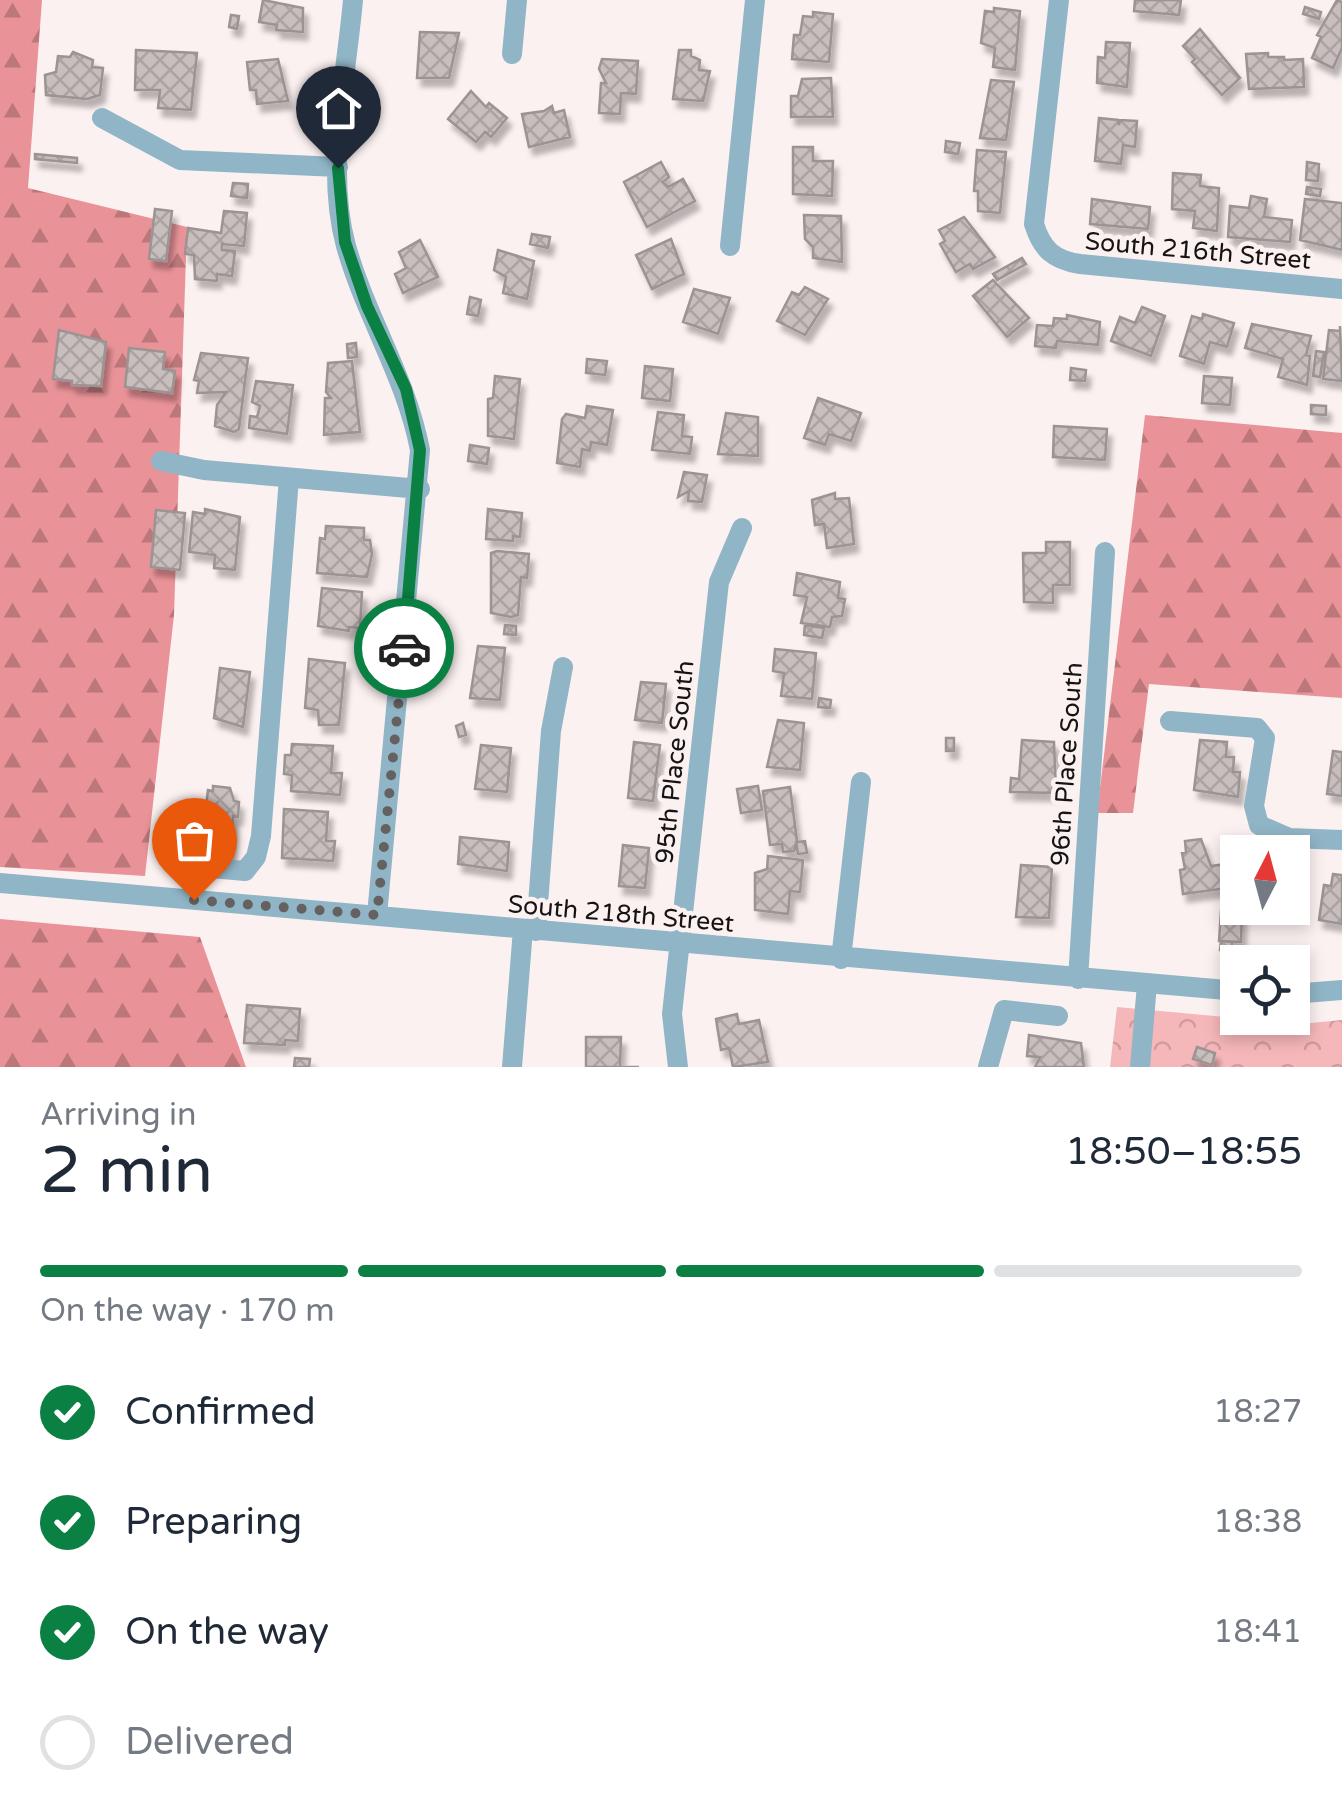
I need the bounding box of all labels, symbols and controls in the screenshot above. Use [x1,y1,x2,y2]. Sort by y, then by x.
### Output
pin [296,66,381,169]
icon: home [311,81,366,136]
street label: South 216th Street [1084,226,1313,276]
courier [354,598,454,698]
icon: car [377,621,432,676]
street label: 95th Place South [649,659,701,865]
street label: 96th Place South [1045,661,1089,867]
pin [152,798,237,901]
icon: bag [167,813,222,868]
north arrow [1220,835,1310,925]
map controls [1220,835,1310,1035]
street label: South 218th Street [507,889,736,939]
button: locate [1220,945,1310,1035]
text: Arriving in [40,1096,197,1134]
text: 18:50–18:55 [1065,1129,1302,1175]
text: 2 min [40,1132,213,1211]
text: On the way · 170 m [40,1292,335,1330]
icon: check [40,1385,95,1440]
text: Confirmed [125,1389,316,1435]
text: 18:27 [1213,1393,1302,1431]
icon: check [40,1495,95,1550]
text: Preparing [125,1499,302,1545]
text: 18:38 [1213,1503,1302,1541]
icon: check [40,1605,95,1660]
text: On the way [125,1609,329,1655]
text: 18:41 [1213,1613,1302,1651]
text: Delivered [125,1719,294,1765]

